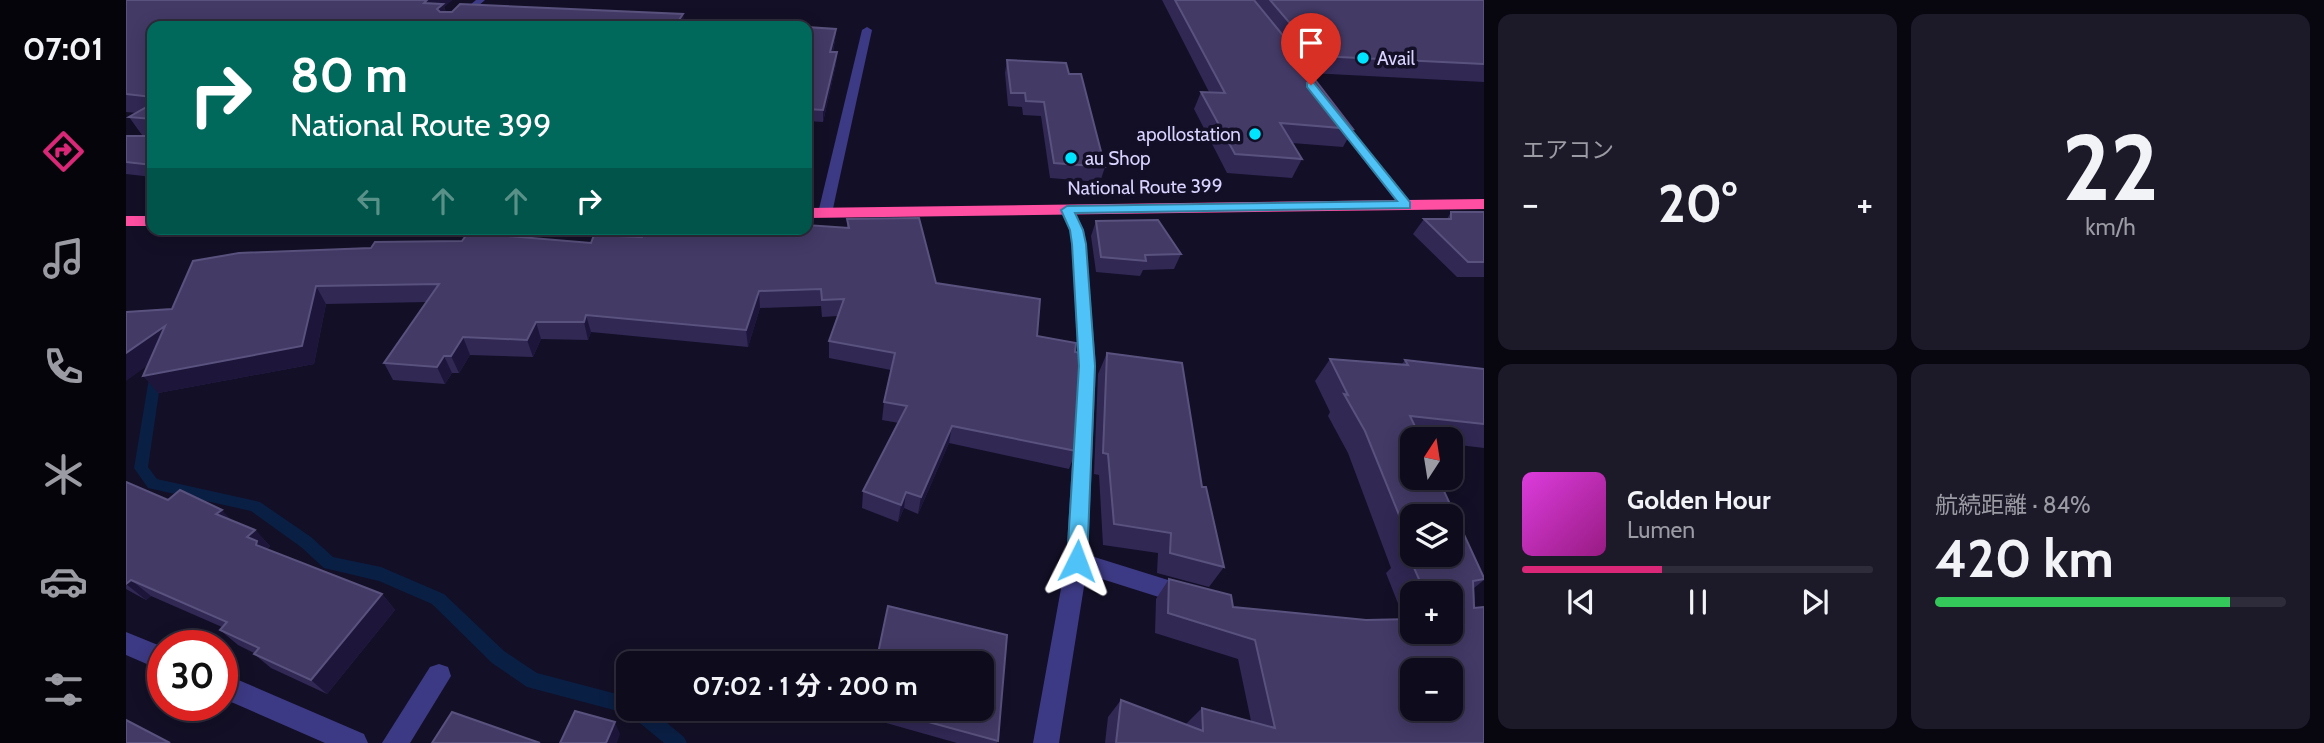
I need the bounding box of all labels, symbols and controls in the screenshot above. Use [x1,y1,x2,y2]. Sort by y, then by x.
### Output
pin [1281,13,1341,85]
icon: arrive [1292,24,1330,62]
text: 07:01 [23,29,103,68]
text: 80 m [290,45,408,104]
place label: Avail [1377,47,1415,70]
icon: right [175,49,266,140]
marker: Avail [1355,50,1371,66]
text: National Route 399 [290,105,551,144]
text: 22 [2062,112,2159,223]
place label: apollostation [1137,123,1241,146]
marker: apollostation [1247,126,1263,142]
icon: directions [39,127,88,176]
text: エアコン [1522,136,1614,164]
place label: au Shop [1085,147,1151,170]
marker: au Shop [1063,150,1079,166]
text: 20° [1658,172,1737,235]
street label: National Route 399 [1067,174,1223,200]
text: − [1522,180,1539,227]
text: + [1856,180,1873,227]
icon: left [351,182,389,220]
icon: ahead [424,182,462,220]
icon: ahead [497,182,535,220]
icon: right [570,182,608,220]
text: km/h [2085,213,2136,241]
icon: music [39,234,88,283]
icon: phone [39,342,88,391]
north arrow [1400,427,1463,490]
map controls [1400,427,1463,721]
icon: climate [39,450,88,499]
text: Golden Hour [1627,484,1770,516]
text: 航続距離 · 84% [1935,491,2091,519]
button: layers [1400,504,1463,567]
text: Lumen [1627,516,1695,544]
position arrow [1040,524,1114,598]
text: 420 km [1935,527,2114,590]
icon: car [39,557,88,606]
button: + [1400,581,1463,644]
icon: previous [1562,583,1600,621]
icon: pause [1679,583,1717,621]
icon: next [1796,583,1834,621]
speed limit sign: 30 [147,630,238,721]
button: − [1400,658,1463,721]
icon: filters [39,665,88,714]
text: 07:02 · 1 分 · 200 m [692,670,918,702]

